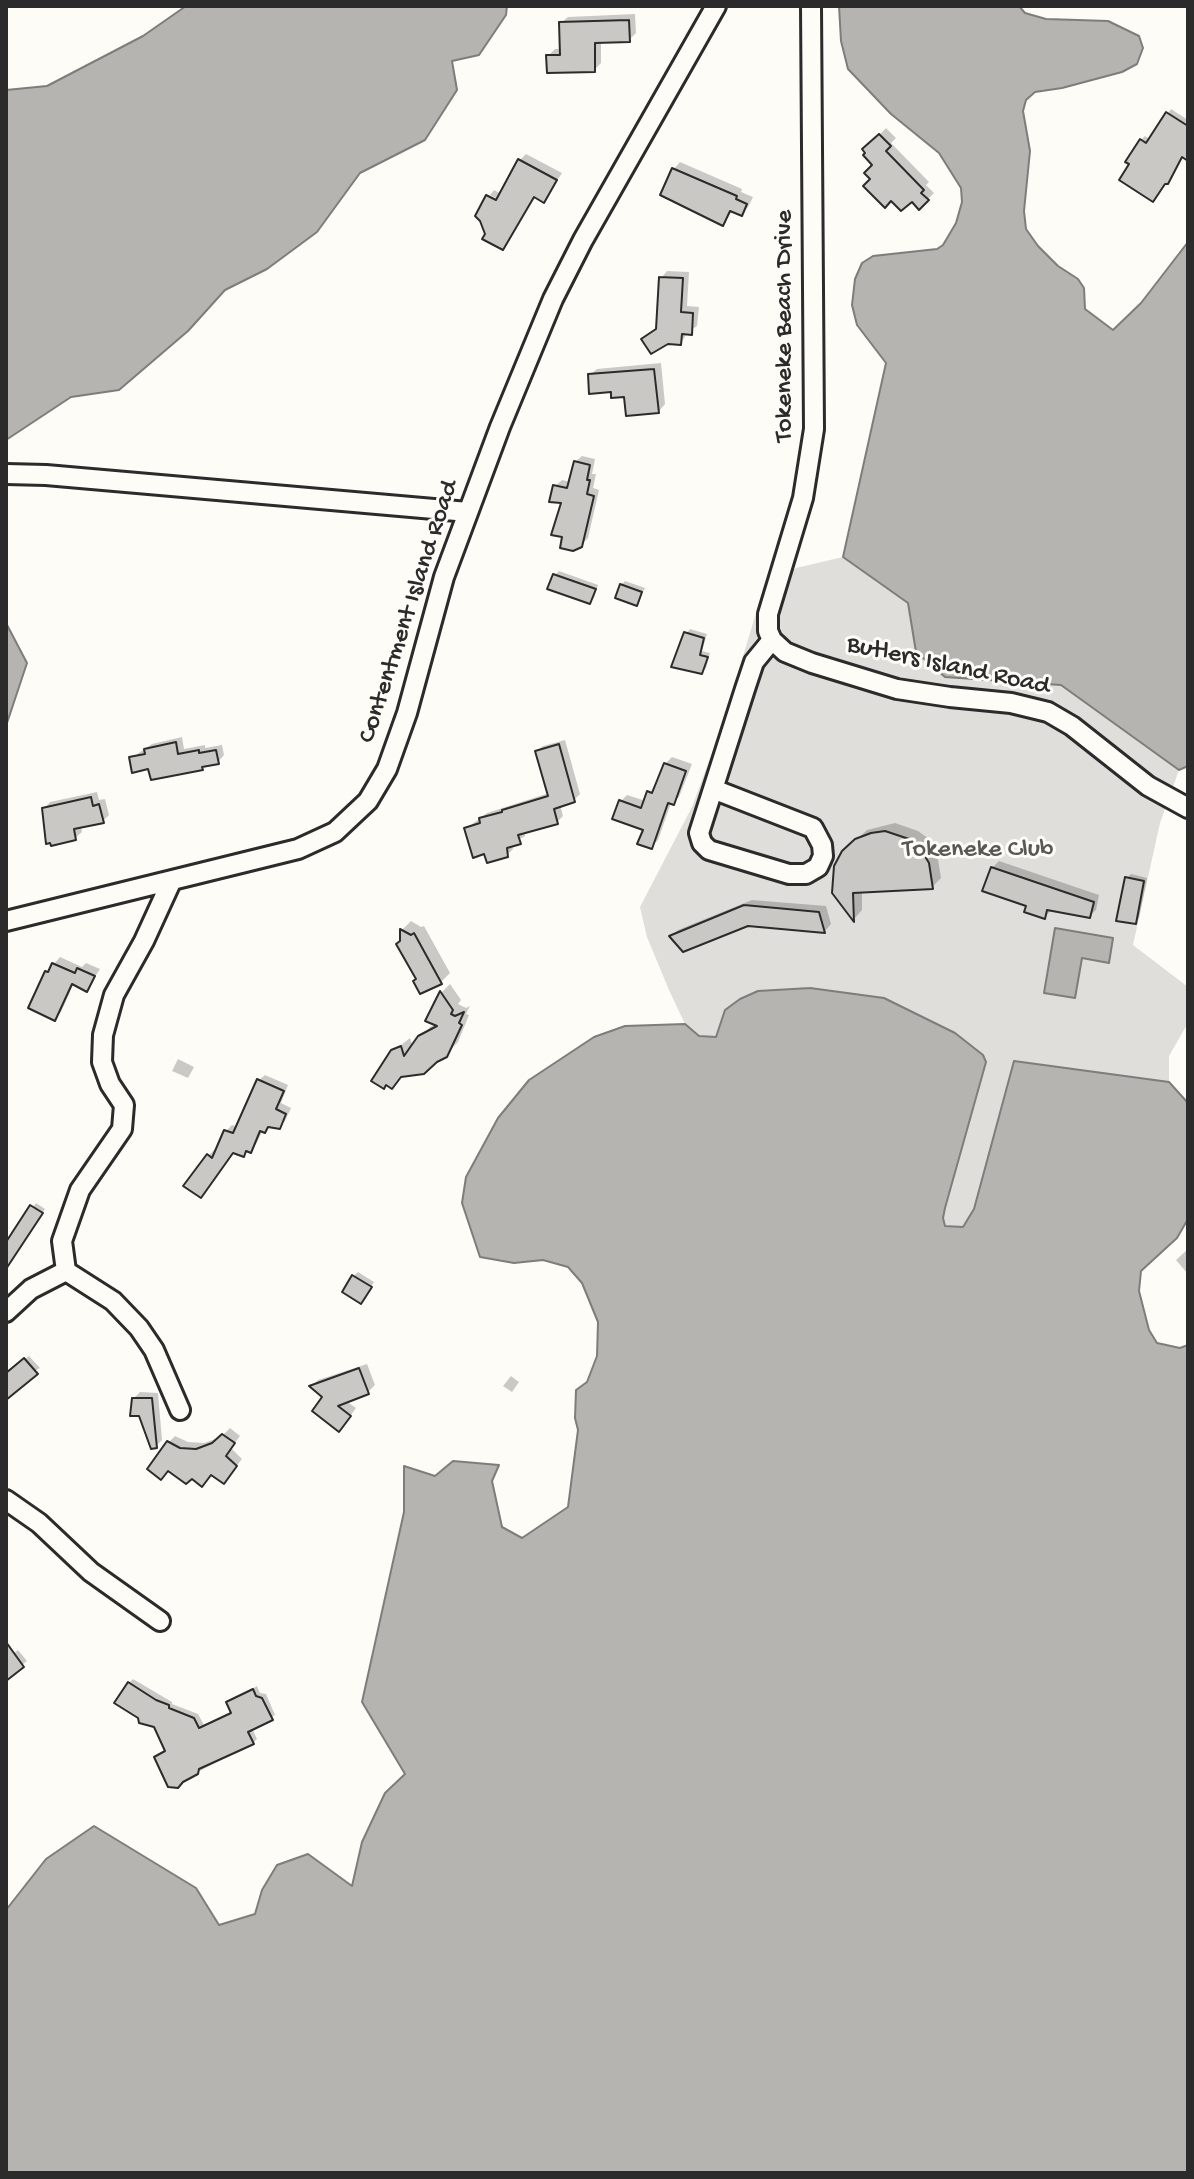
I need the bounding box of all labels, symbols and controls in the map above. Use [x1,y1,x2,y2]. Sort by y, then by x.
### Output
street label: Tokeneke Beach Drive [770,210,802,442]
street label: Contentment Island Road [353,477,467,747]
street label: Butlers Island Road [844,630,1052,704]
park label: Tokeneke Club [902,835,1054,867]

